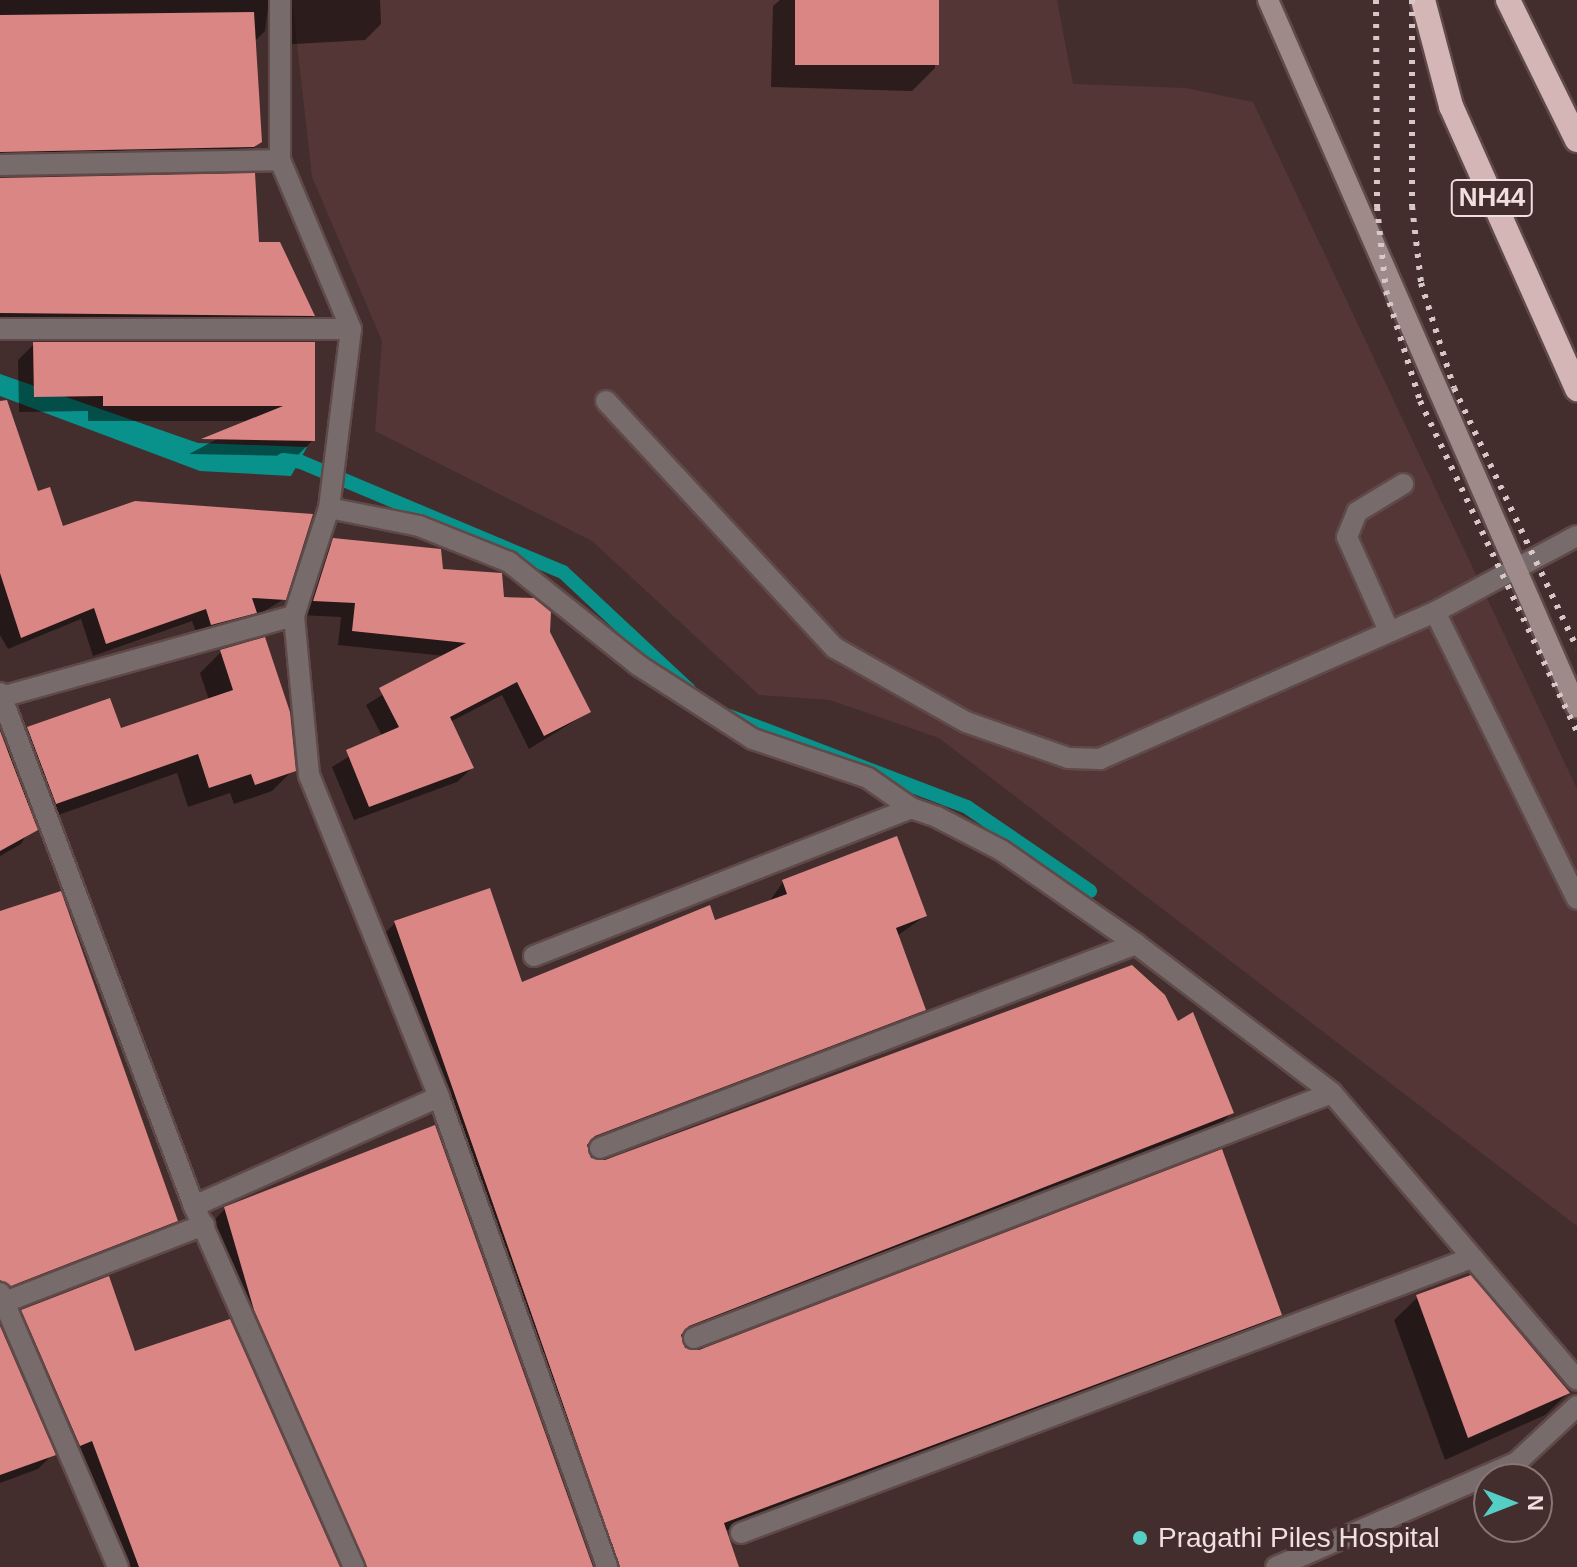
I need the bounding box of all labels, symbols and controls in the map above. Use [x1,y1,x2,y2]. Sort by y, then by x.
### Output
road number: NH44 [1450,176,1534,220]
north arrow [1473,1463,1553,1543]
text: N [1523,1495,1548,1511]
place label: Pragathi Piles Hospital [1158,1521,1440,1555]
marker: Pragathi Piles Hospital [1129,1527,1151,1549]

